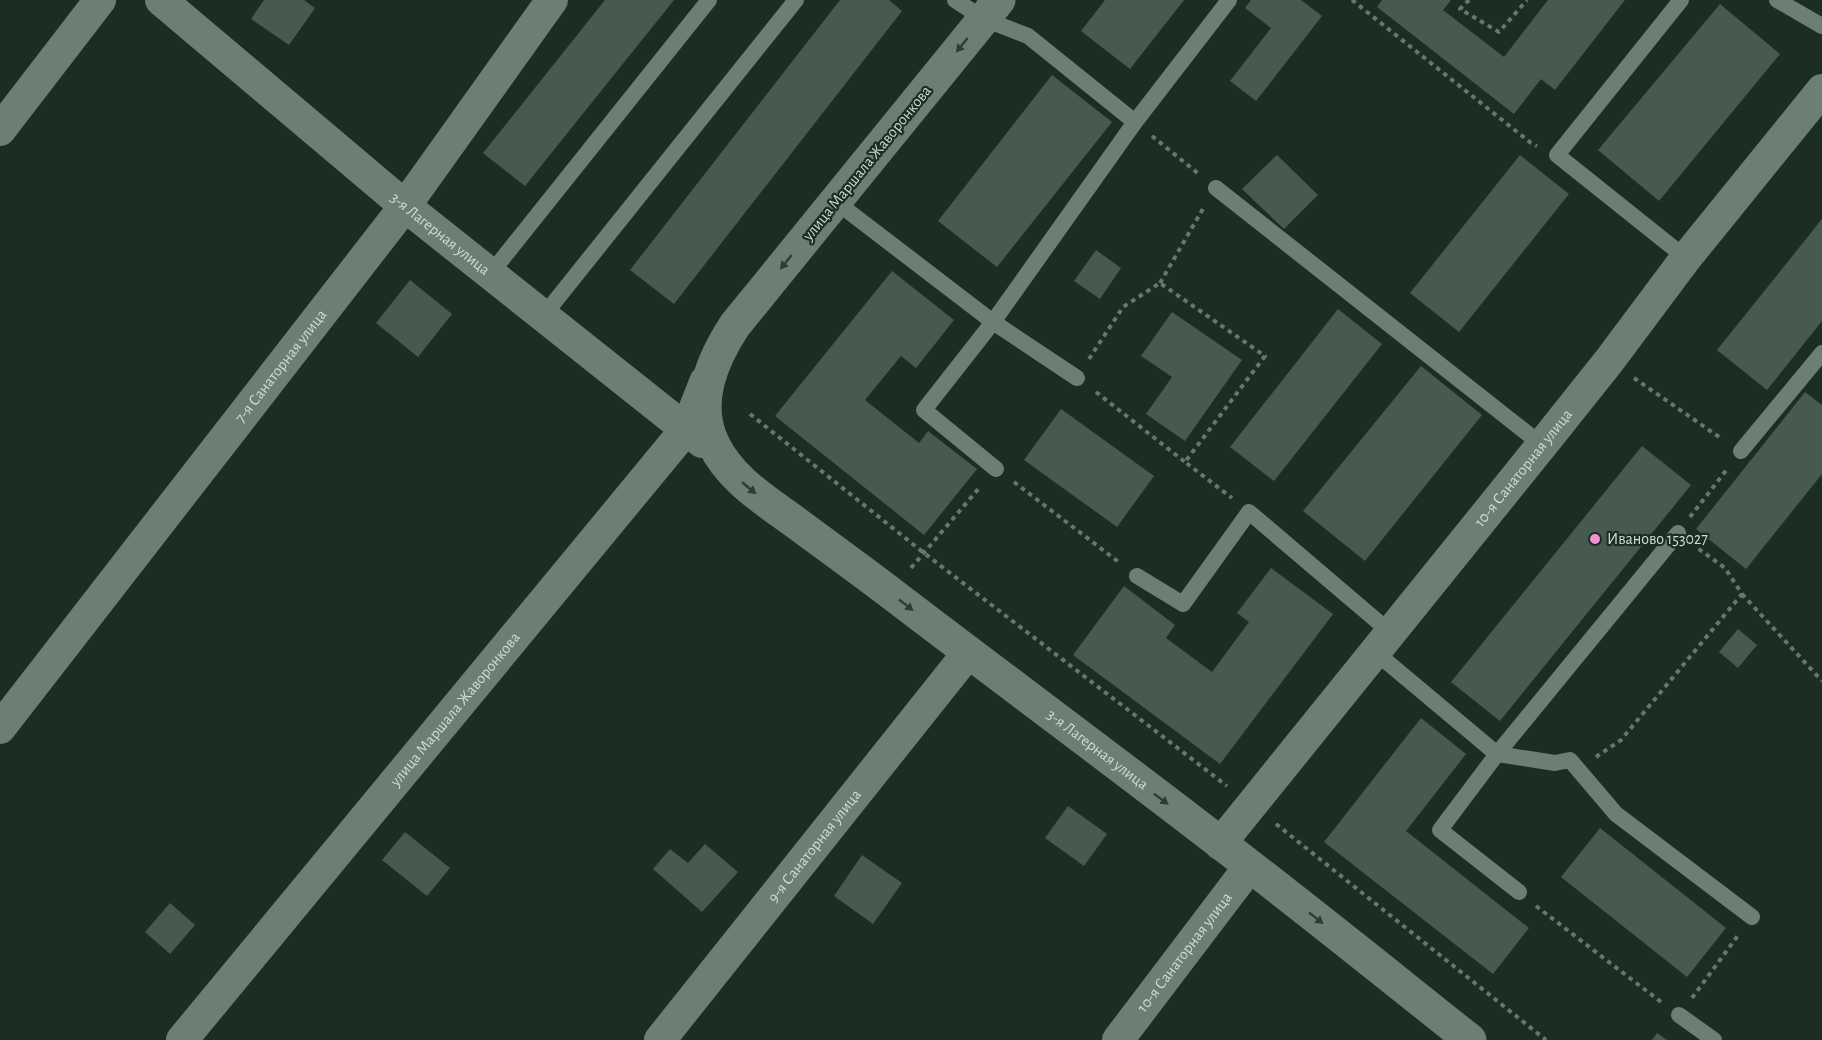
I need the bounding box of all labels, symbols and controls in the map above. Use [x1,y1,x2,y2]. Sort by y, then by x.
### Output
one-way arrow [956,38,969,53]
street label: улица Маршала Жаворонкова [799,83,935,245]
street label: 3-я Лагерная улица [387,189,493,278]
one-way arrow [780,254,793,269]
street label: 7-я Санаторная улица [232,306,330,426]
street label: 10-я Санаторная улица [1471,406,1575,530]
one-way arrow [742,481,757,494]
place label: Иваново 153027 [1607,531,1708,547]
marker: Иваново 153027 [1588,532,1602,546]
one-way arrow [898,598,913,610]
street label: улица Маршала Жаворонкова [386,629,523,790]
street label: 3-я Лагерная улица [1044,706,1151,793]
street label: 9-я Санаторная улица [765,786,864,905]
one-way arrow [1153,793,1169,805]
street label: 10-я Санаторная улица [1134,889,1235,1015]
one-way arrow [1308,911,1323,924]

